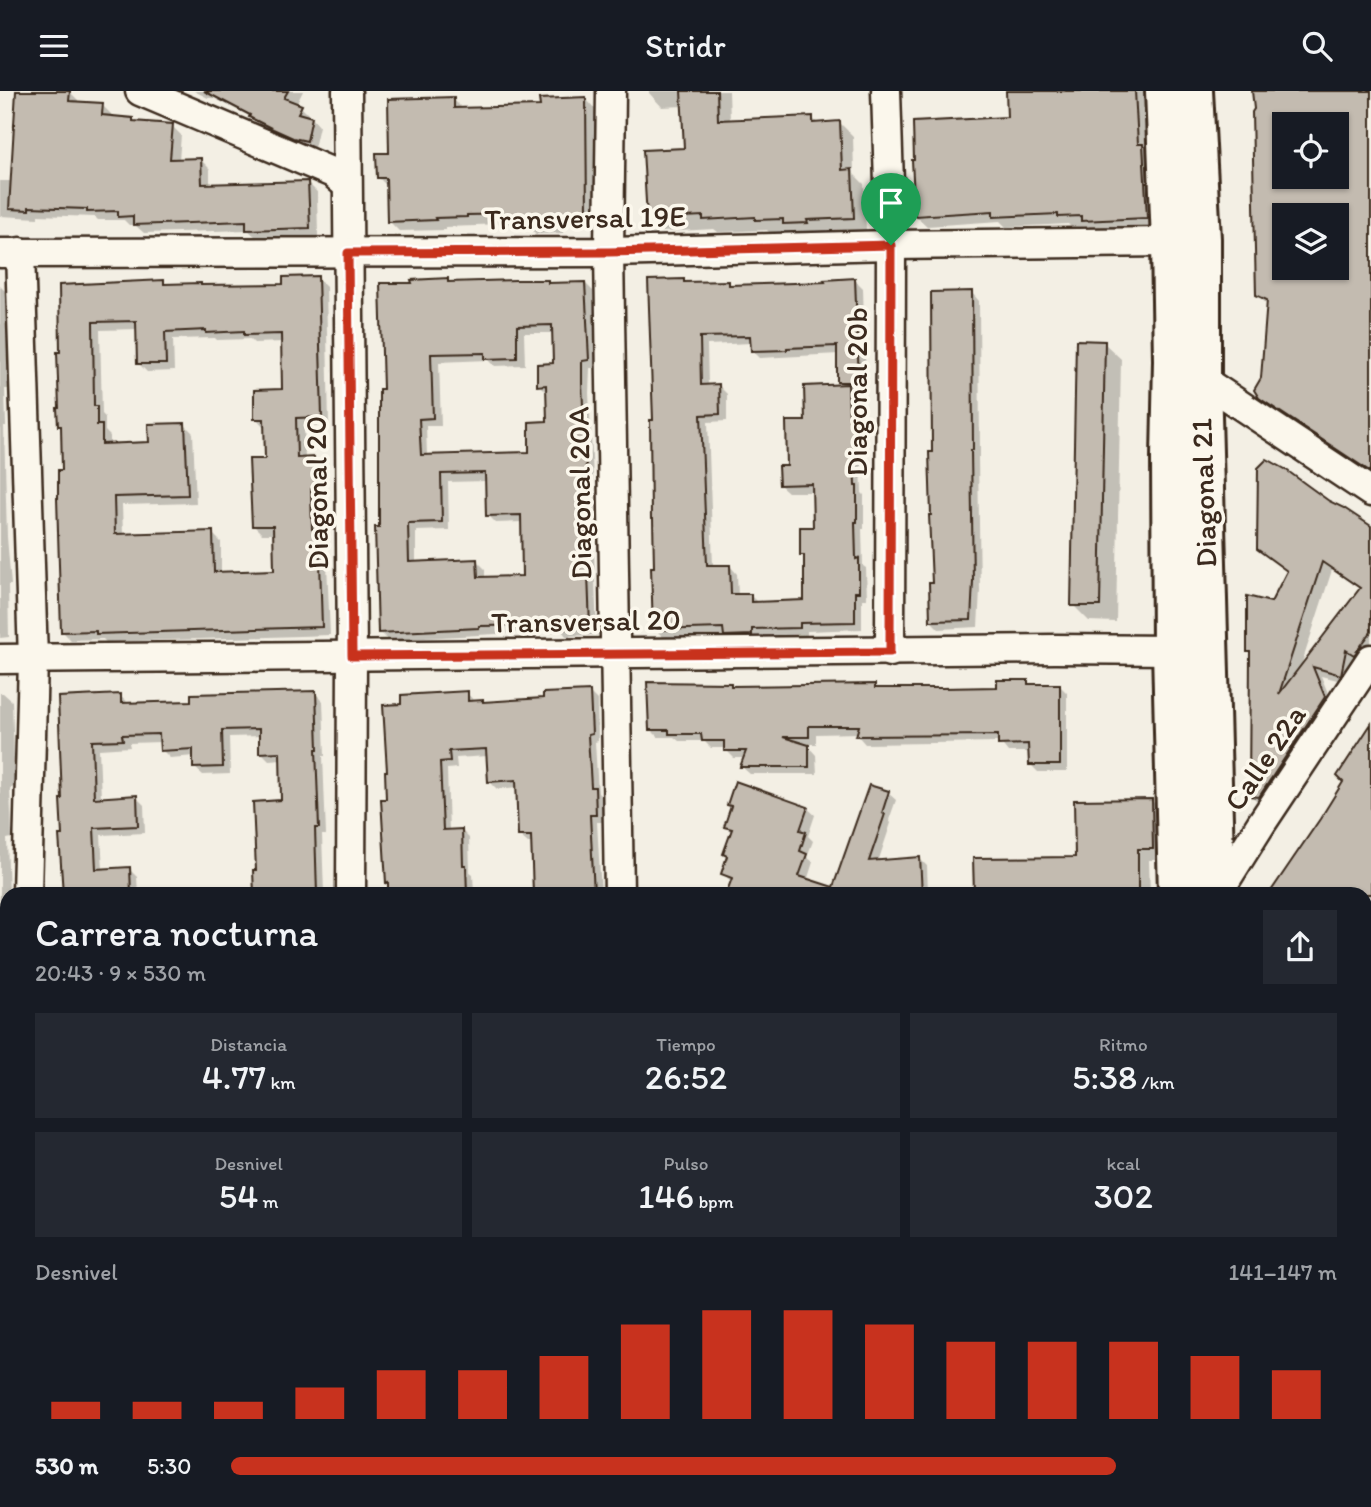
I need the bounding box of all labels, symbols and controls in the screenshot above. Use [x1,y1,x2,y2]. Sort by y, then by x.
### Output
icon: menu [35,27,73,65]
text: Stridr [645,27,726,65]
icon: search [1298,27,1336,65]
map controls [1272,112,1349,280]
button: locate [1272,112,1349,189]
pin [861,173,921,245]
icon: arrive [872,184,910,222]
street label: Transversal 19E [484,197,686,238]
button: layers [1272,203,1349,280]
street label: Diagonal 20b [838,307,875,477]
street label: Diagonal 20A [559,406,600,580]
street label: Diagonal 20 [297,416,336,570]
street label: Diagonal 21 [1182,418,1225,568]
street label: Transversal 20 [491,600,681,641]
street label: Calle 22a [1216,697,1314,818]
text: Carrera nocturna [35,910,318,956]
button: share [1263,910,1337,984]
text: 20:43 · 9 × 530 m [35,959,206,987]
text: Distancia [210,1033,287,1056]
text: Tiempo [656,1033,716,1056]
text: Ritmo [1099,1033,1148,1056]
text: 4.77 [202,1056,266,1098]
text: 26:52 [645,1056,727,1098]
text: 5:38 [1072,1056,1137,1098]
text: km [266,1071,296,1094]
text: /km [1137,1071,1175,1094]
text: Desnivel [214,1152,283,1175]
text: Pulso [664,1152,708,1175]
text: kcal [1106,1152,1140,1175]
text: 54 [219,1175,258,1217]
text: 146 [638,1175,694,1217]
text: 302 [1094,1175,1153,1217]
text: m [258,1190,279,1213]
text: bpm [694,1190,734,1213]
text: Desnivel [35,1258,118,1286]
text: 141–147 m [1229,1258,1337,1286]
text: 530 m [35,1452,98,1480]
text: 5:30 [147,1452,191,1480]

